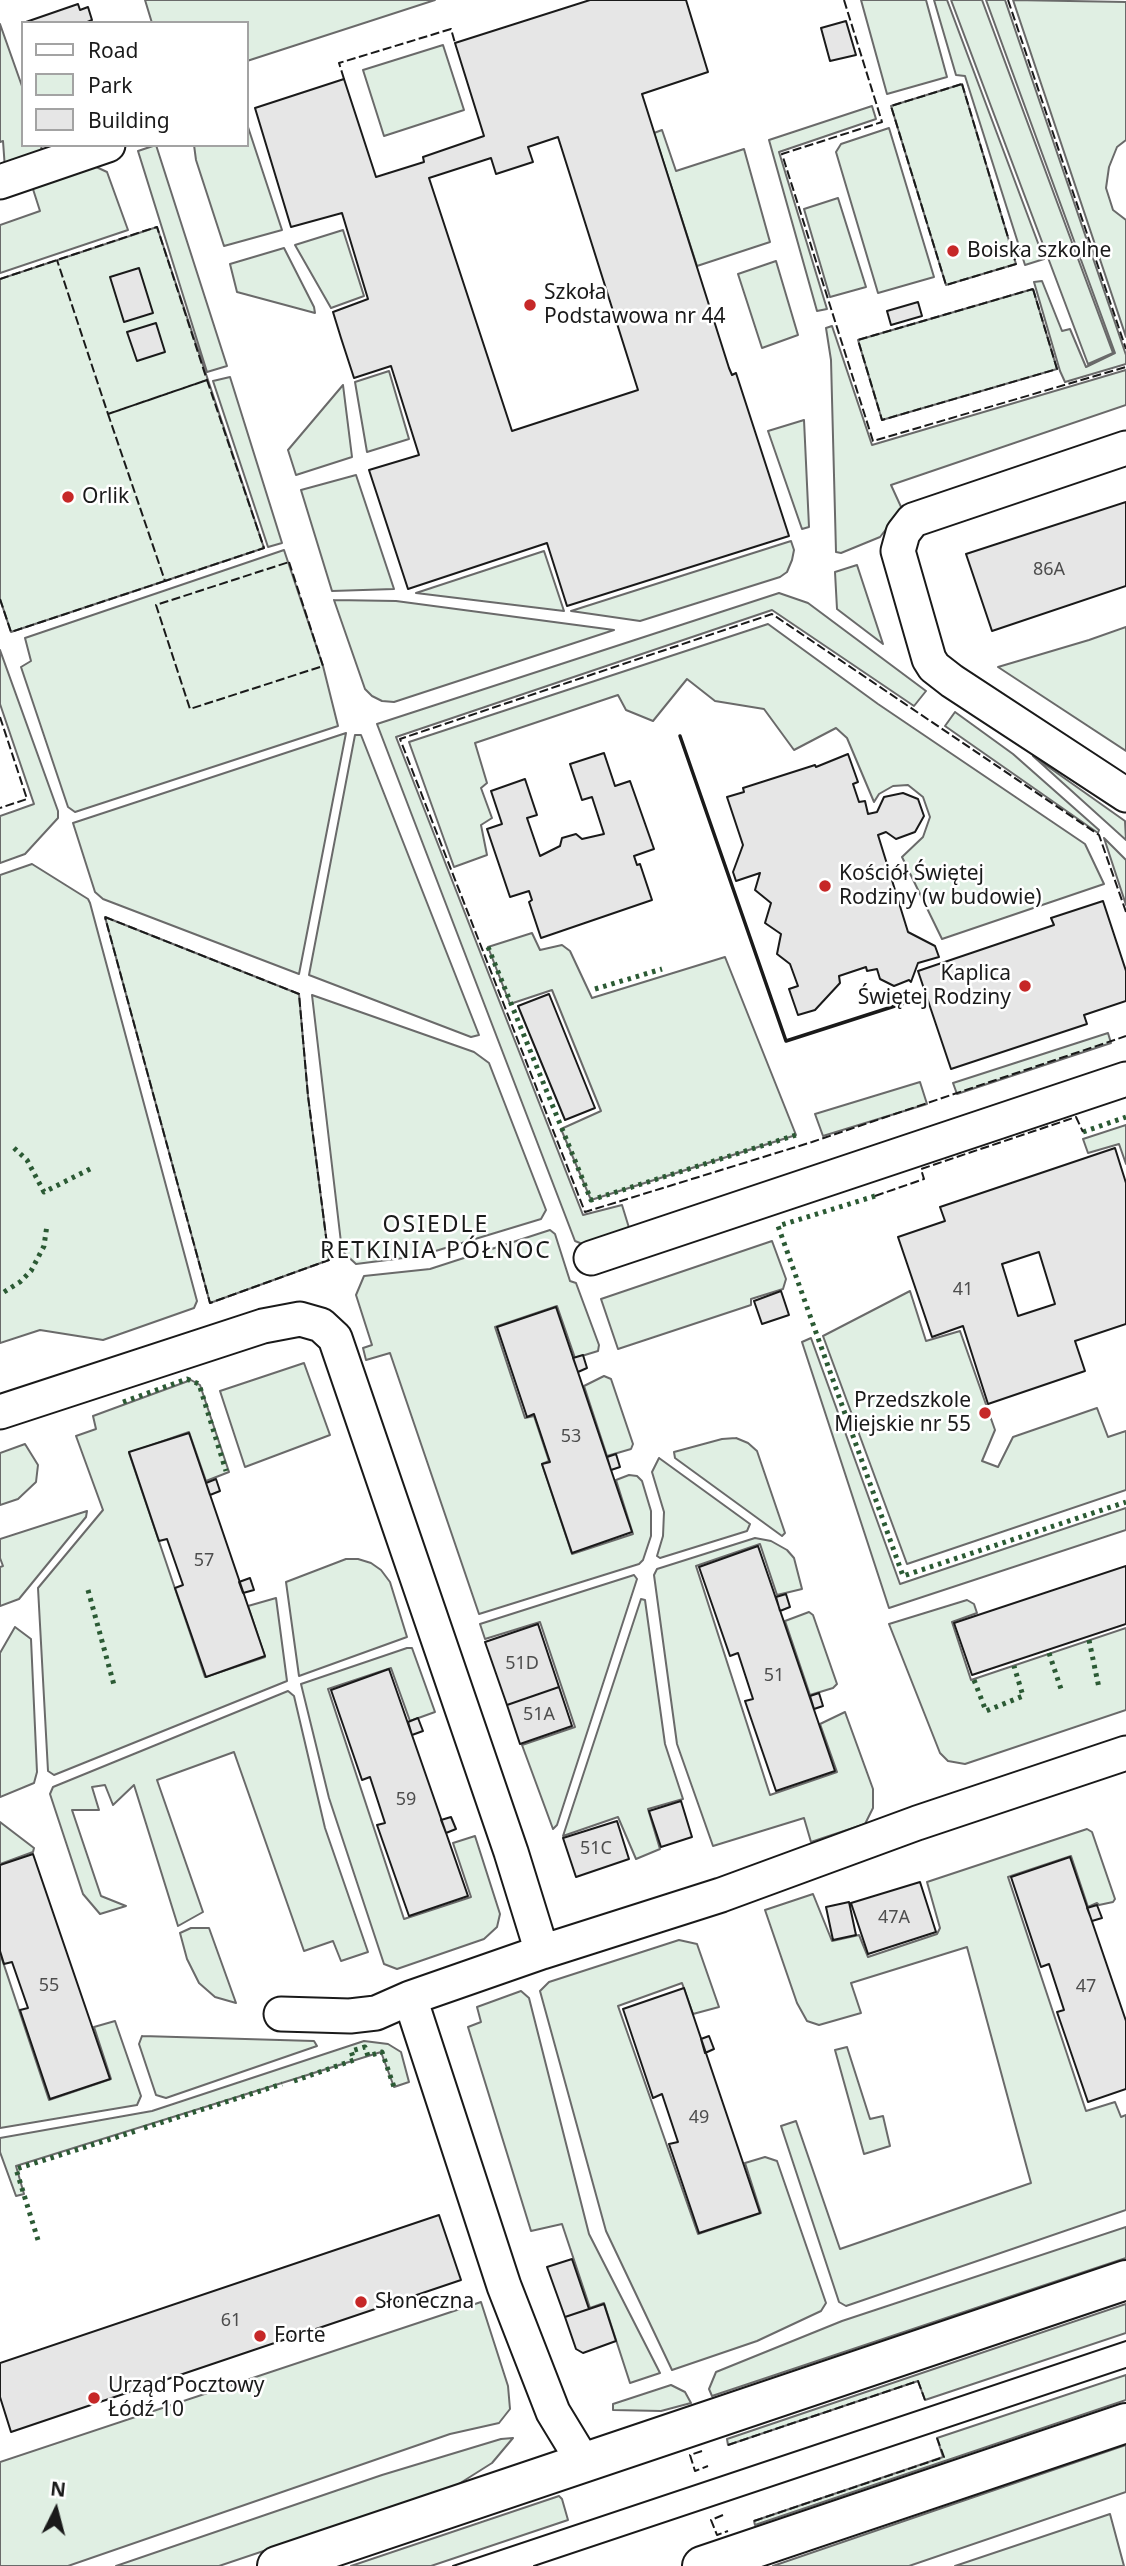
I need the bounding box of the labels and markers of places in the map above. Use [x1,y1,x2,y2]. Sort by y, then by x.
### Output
place label: Boiska szkolne [967,238,1111,264]
marker: Boiska szkolne [945,243,961,259]
place label: Szkoła Podstawowa nr 44 [544,280,725,330]
marker: Szkoła Podstawowa nr 44 [522,297,538,313]
place label: Orlik [82,484,129,510]
marker: Orlik [60,489,76,505]
place label: Kościół Świętej Rodziny (w budowie) [839,861,1042,911]
marker: Kościół Świętej Rodziny (w budowie) [817,878,833,894]
place label: Kaplica Świętej Rodziny [858,961,1011,1011]
marker: Kaplica Świętej Rodziny [1017,978,1033,994]
place label: Przedszkole Miejskie nr 55 [834,1388,971,1438]
marker: Przedszkole Miejskie nr 55 [977,1405,993,1421]
place label: Słoneczna [375,2289,474,2315]
marker: Słoneczna [353,2294,369,2310]
place label: Forte [274,2323,326,2349]
marker: Forte [252,2328,268,2344]
place label: Urząd Pocztowy Łódź 10 [108,2373,264,2423]
marker: Urząd Pocztowy Łódź 10 [86,2390,102,2406]

